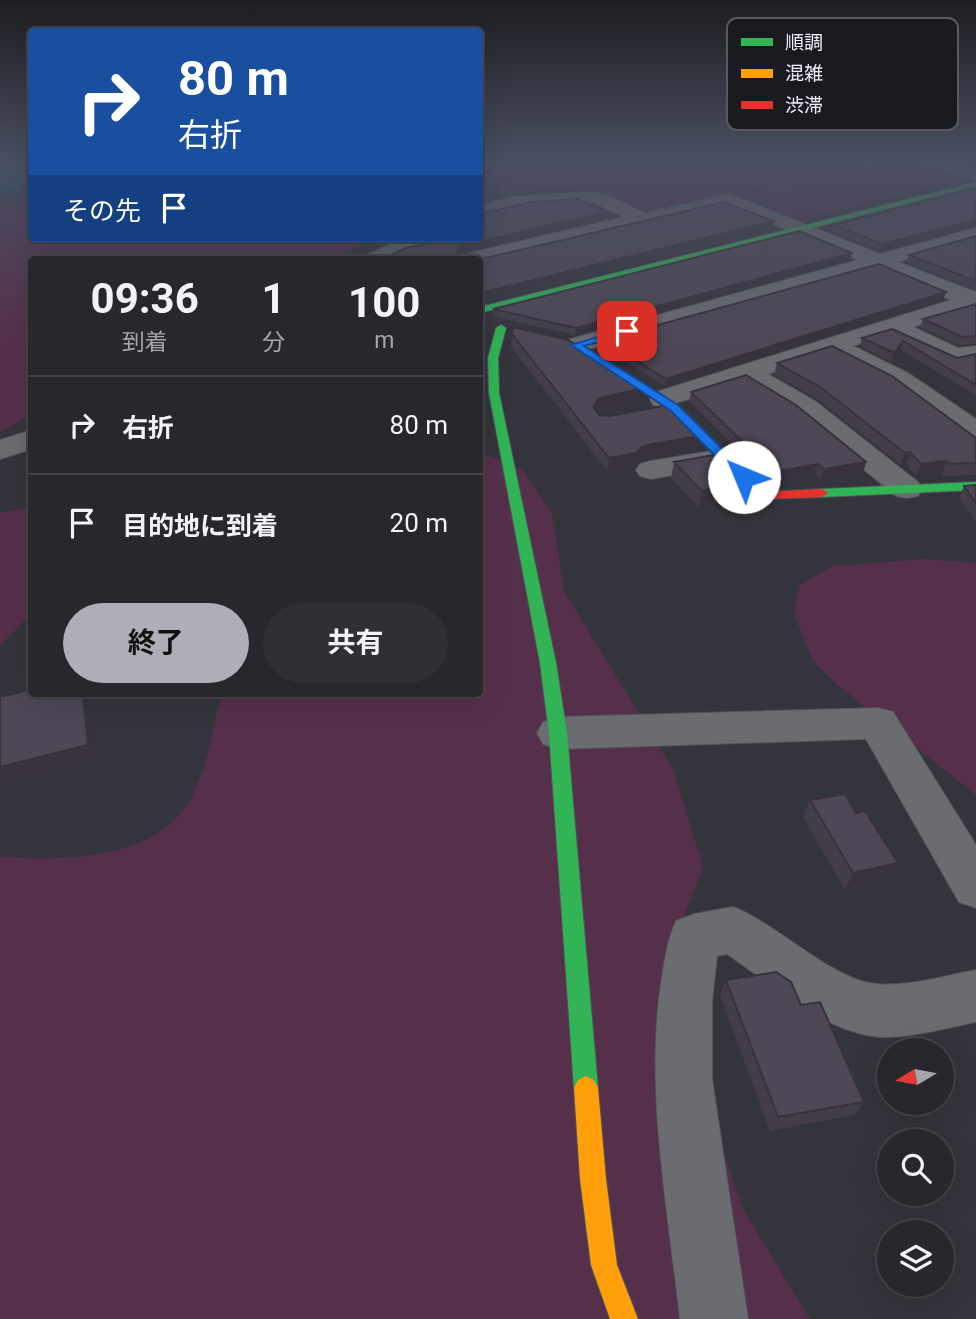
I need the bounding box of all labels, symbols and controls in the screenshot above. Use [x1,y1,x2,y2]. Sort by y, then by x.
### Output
legend [727,18,958,130]
text: 順調 [785,31,823,54]
text: 80 m [178,50,289,107]
icon: right [63,56,154,147]
text: 混雑 [785,62,823,85]
text: 渋滞 [785,94,823,117]
text: 右折 [178,116,242,154]
icon: arrive [155,189,193,227]
text: その先 [63,196,141,226]
text: 09:36 [91,274,199,323]
text: 1 [261,274,286,323]
text: 100 [348,278,420,327]
pin [597,301,657,361]
icon: arrive [608,312,646,350]
text: m [374,327,394,354]
text: 到着 [122,329,168,356]
text: 分 [262,329,285,356]
icon: right [63,406,101,444]
text: 80 m [390,410,448,440]
text: 右折 [122,413,174,443]
position arrow [707,440,781,514]
icon: arrive [63,504,101,542]
text: 20 m [390,508,448,538]
text: 目的地に到着 [122,511,278,541]
button: 終了 [63,603,249,683]
button: 共有 [263,603,448,683]
north arrow [877,1038,954,1115]
map controls [877,1038,954,1297]
button: search [877,1129,954,1206]
button: layers [877,1220,954,1297]

